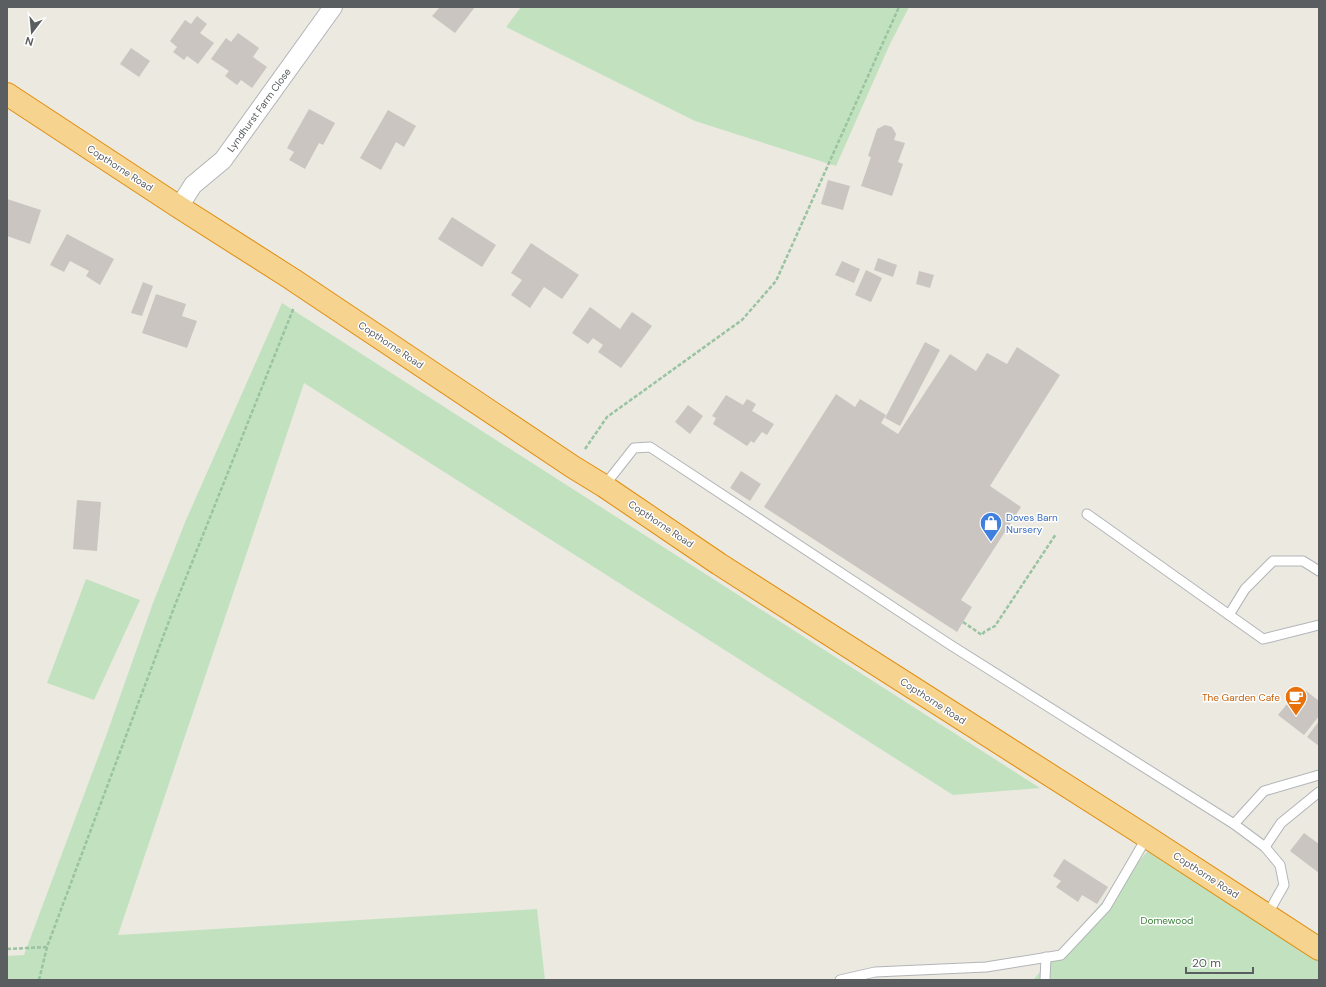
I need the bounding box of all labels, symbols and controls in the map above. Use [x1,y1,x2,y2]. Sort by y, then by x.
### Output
north arrow [12,12,52,52]
text: N [23,34,35,49]
street label: Lyndhurst Farm Close [224,65,294,154]
street label: Copthorne Road [85,142,155,194]
street label: Copthorne Road [356,318,426,372]
street label: Copthorne Road [626,497,696,551]
shop icon: Doves Barn Nursery [978,510,1004,543]
place label: Doves Barn Nursery [1006,511,1058,536]
street label: Copthorne Road [898,675,968,727]
cafe icon: The Garden Cafe [1283,684,1309,717]
place label: The Garden Cafe [1202,691,1280,704]
street label: Copthorne Road [1171,849,1241,901]
park label: Domewood [1141,914,1193,927]
scale bar [1186,949,1253,975]
text: 20 m [1192,955,1221,971]

